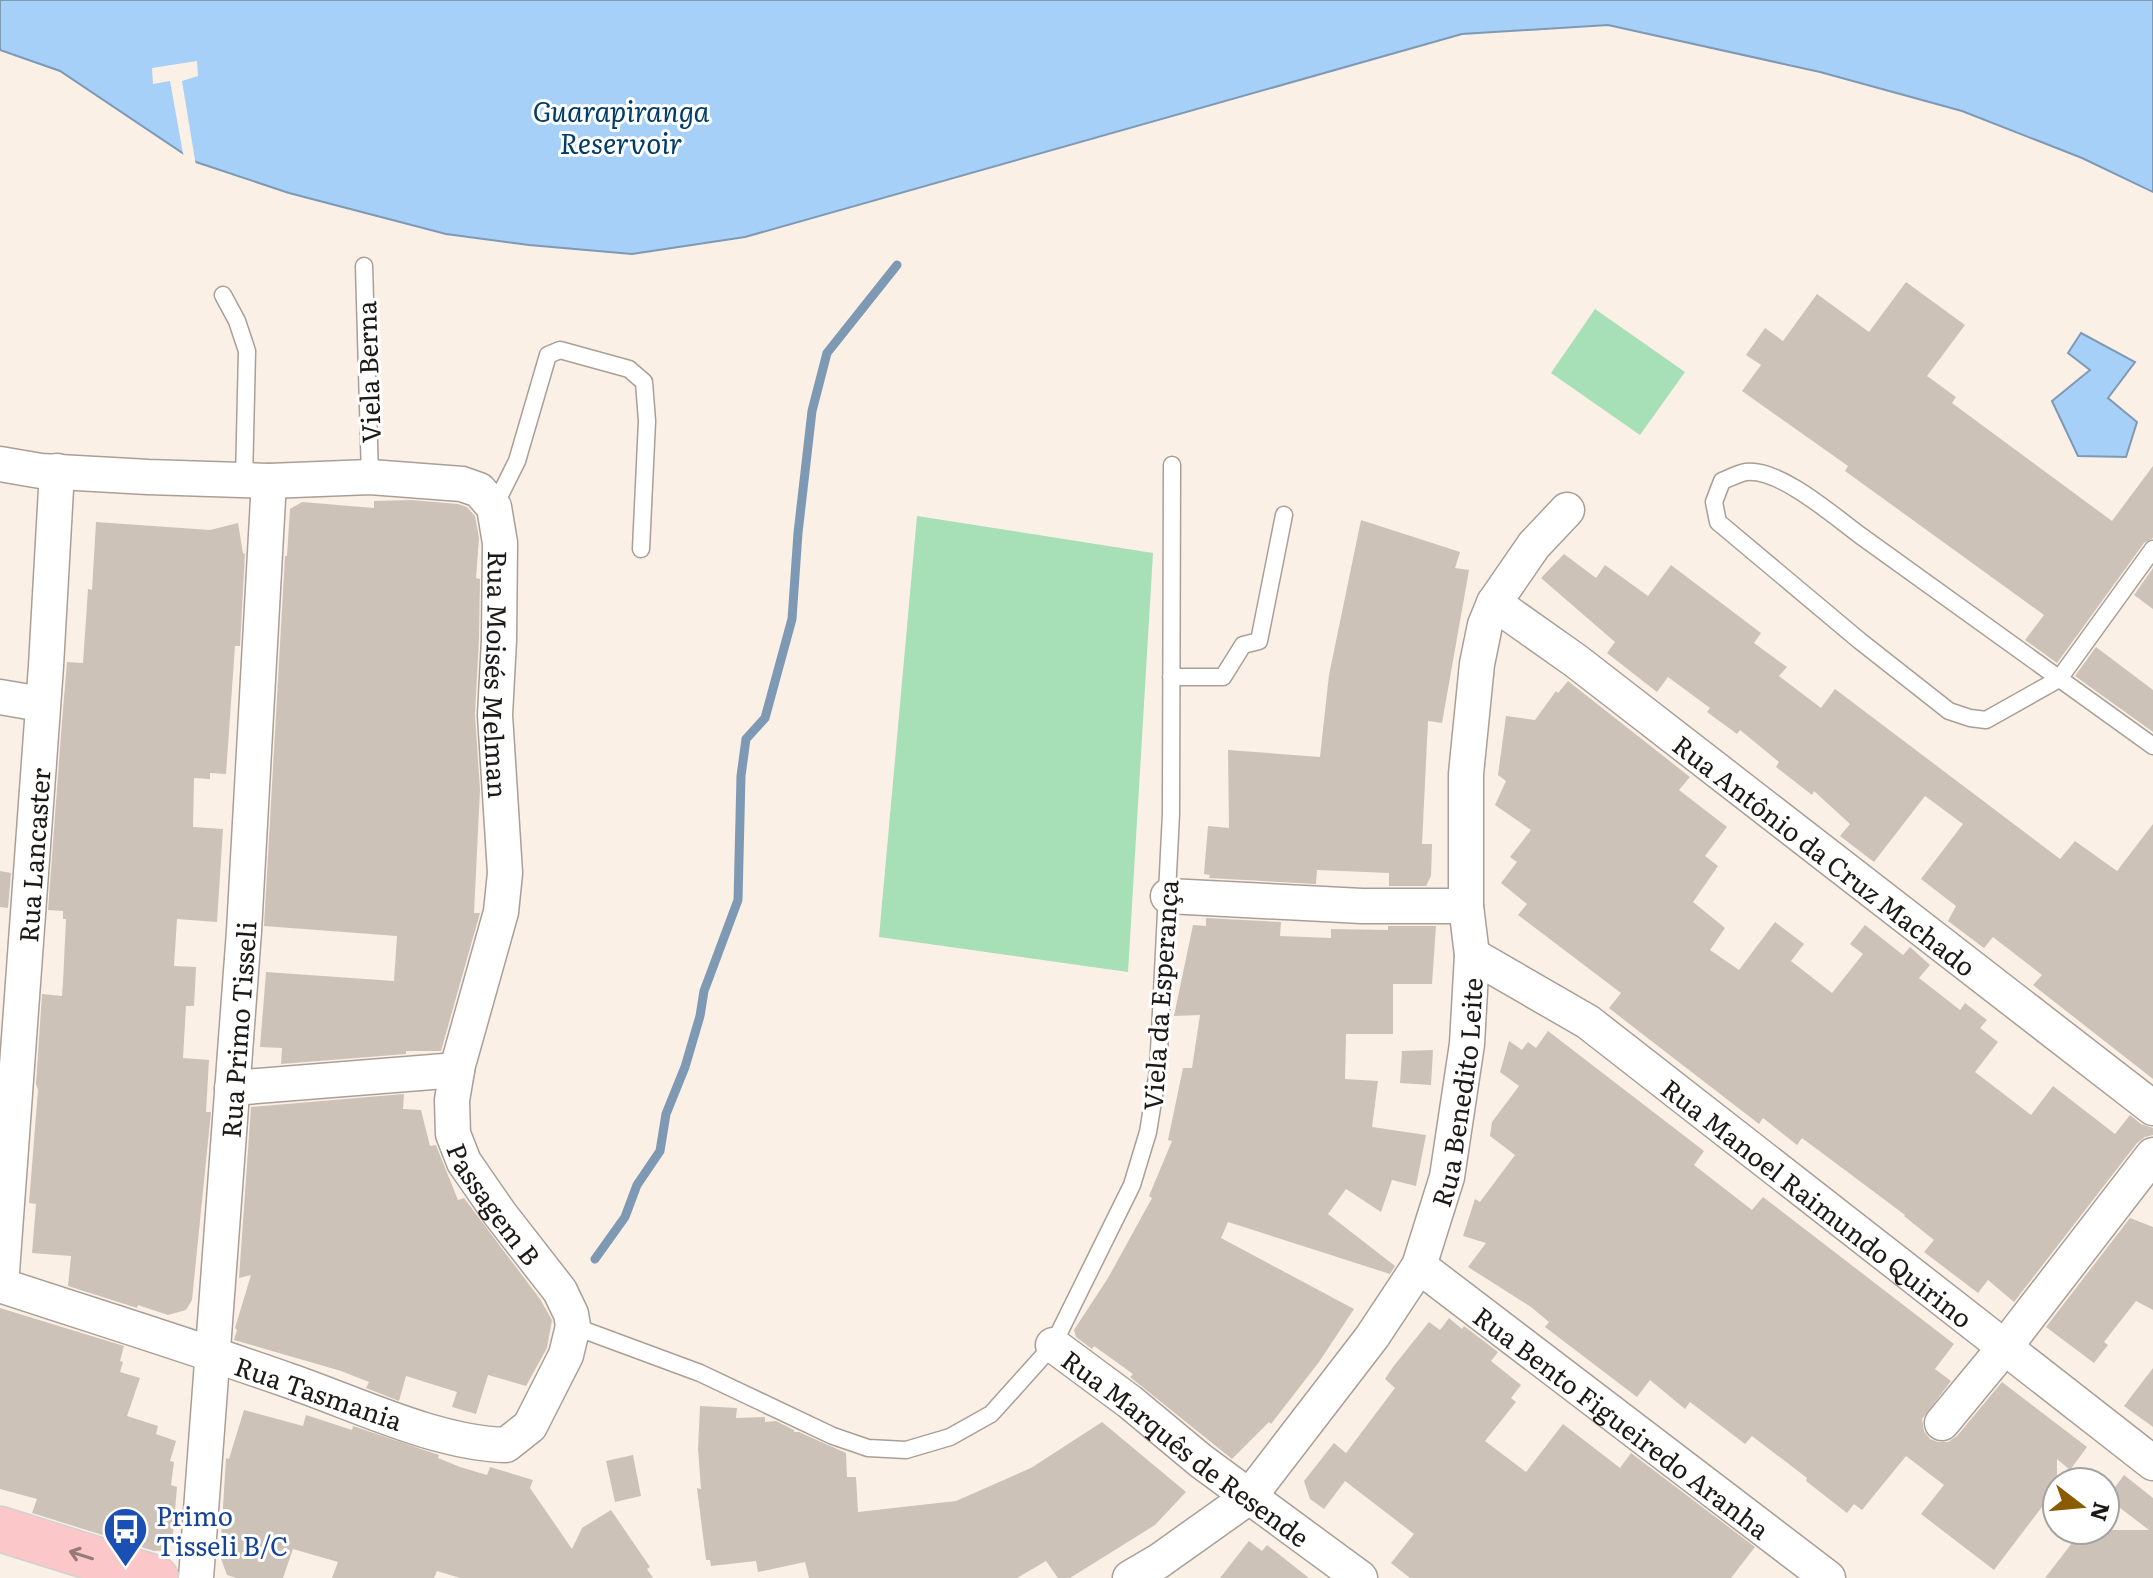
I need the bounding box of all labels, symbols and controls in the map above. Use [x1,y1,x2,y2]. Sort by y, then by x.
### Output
water label: Guarapiranga Reservoir [532,89,710,163]
street label: Viela Berna [345,300,389,444]
street label: Rua Moisés Melman [475,550,520,800]
street label: Rua Antônio da Cruz Machado [1666,724,1985,984]
street label: Rua Lancaster [6,766,58,944]
street label: Viela da Esperança [1131,878,1187,1112]
street label: Rua Primo Tisseli [209,920,264,1139]
street label: Rua Benedito Leite [1419,976,1490,1211]
street label: Rua Manoel Raimundo Quirino [1654,1068,1982,1336]
street label: Passagem B [439,1137,552,1273]
street label: Rua Bento Figueiredo Aranha [1466,1296,1779,1547]
street label: Rua Marquês de Resende [1054,1339,1319,1555]
street label: Rua Tasmania [230,1345,408,1439]
north arrow [2041,1466,2121,1546]
place label: Primo Tisseli B/C [156,1495,288,1564]
text: N [2083,1499,2120,1525]
bus stop icon: Primo Tisseli B/C [101,1505,149,1568]
one-way arrow [69,1546,94,1561]

